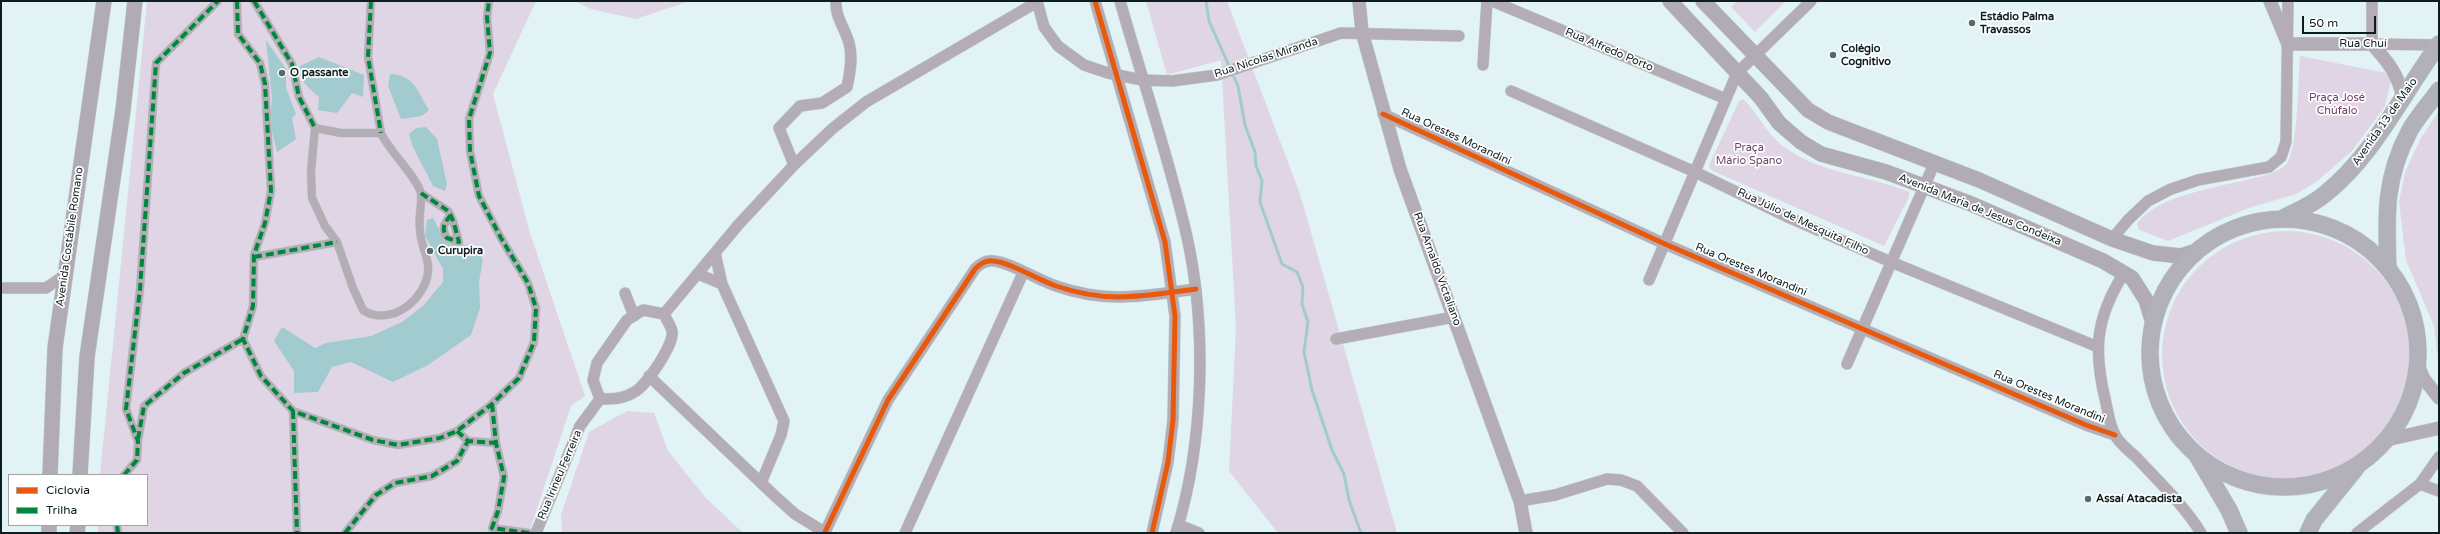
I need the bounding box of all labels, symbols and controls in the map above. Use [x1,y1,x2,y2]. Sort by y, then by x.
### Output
scale bar [2304,8,2378,34]
place label: Estádio Palma Travassos [1980,10,2054,36]
text: 50 m [2309,16,2338,30]
marker: Estádio Palma Travassos [1967,18,1977,28]
street label: Rua Alfredo Porto [1563,25,1655,75]
street label: Rua Nicolas Miranda [1213,35,1319,81]
street label: Rua Chuí [2339,37,2387,51]
place label: Colégio Cognitivo [1841,42,1891,68]
marker: Colégio Cognitivo [1828,50,1838,60]
place label: O passante [290,66,349,80]
marker: O passante [277,68,287,78]
street label: Avenida 13 de Maio [2350,76,2420,168]
park label: Praça José Chúfalo [2309,91,2365,117]
street label: Rua Orestes Morandini [1399,106,1513,168]
park label: Praça Mário Spano [1716,141,1782,167]
street label: Avenida Costábile Romano [54,166,86,308]
street label: Avenida Maria de Jesus Condeixa [1897,171,2063,249]
street label: Rua Júlio de Mesquita Filho [1735,186,1871,258]
street label: Rua Arnaldo Victaliano [1410,211,1464,327]
street label: Rua Orestes Morandini [1693,241,1809,299]
place label: Curupira [438,244,483,258]
marker: Curupira [425,246,435,256]
street label: Rua Orestes Morandini [1991,368,2107,426]
street label: Rua Irineu Ferreira [535,428,585,522]
legend [8,474,148,526]
text: Ciclovia [46,483,90,497]
place label: Assaí Atacadista [2096,492,2182,506]
marker: Assaí Atacadista [2083,494,2093,504]
text: Trilha [46,503,77,517]

